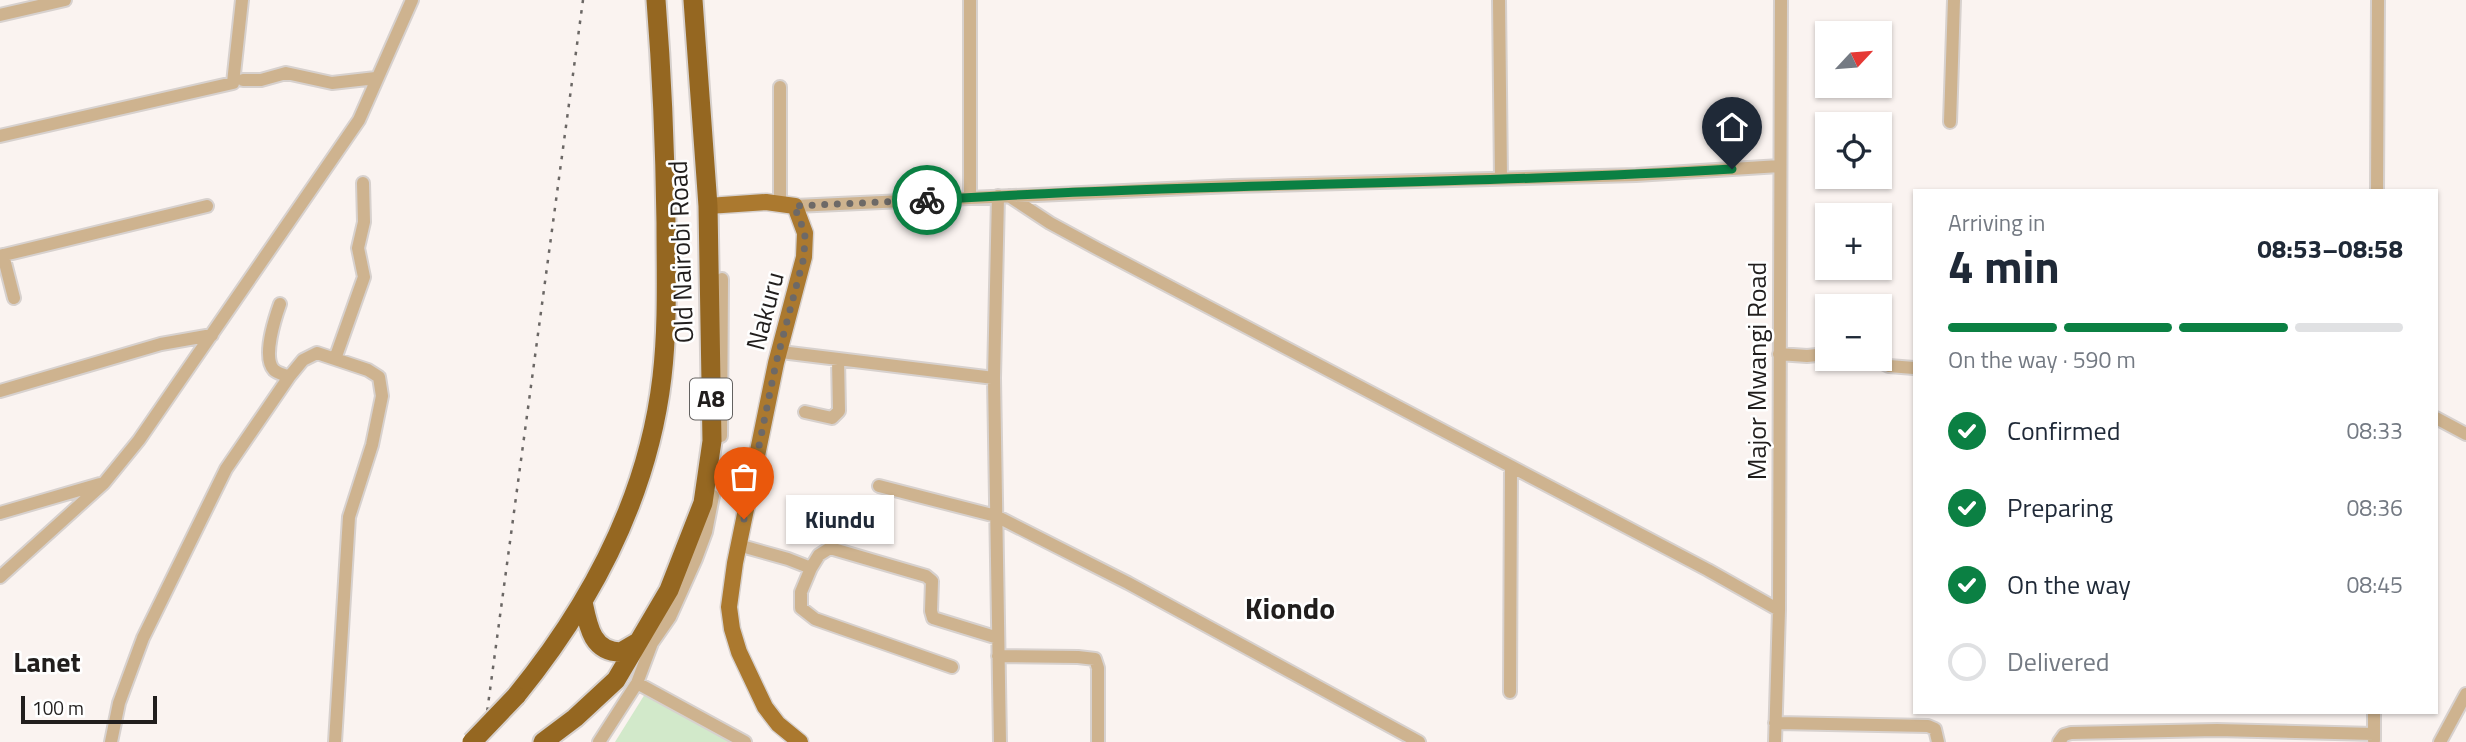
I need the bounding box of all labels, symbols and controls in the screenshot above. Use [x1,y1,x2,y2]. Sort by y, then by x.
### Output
north arrow [1815,21,1892,98]
map controls [1815,21,1892,371]
pin [1702,97,1762,169]
icon: home [1713,108,1751,146]
button: locate [1815,112,1892,189]
street label: Old Nairobi Road [658,160,703,344]
courier [892,165,962,235]
icon: bike [908,181,946,219]
button: + [1815,203,1892,280]
text: Arriving in [1948,205,2045,240]
text: 08:53–08:58 [2257,229,2403,268]
text: 4 min [1948,231,2060,301]
street label: Major Mwangi Road [1737,262,1776,480]
street label: Nakuru [735,267,794,354]
button: − [1815,294,1892,371]
text: On the way · 590 m [1948,342,2136,377]
road number: A8 [690,378,732,420]
text: Confirmed [2007,411,2121,450]
icon: check [1948,412,1986,450]
text: 08:33 [2346,413,2403,448]
pin [714,447,774,519]
icon: bag [725,458,763,496]
text: Preparing [2007,488,2113,527]
icon: check [1948,489,1986,527]
text: 08:36 [2346,490,2403,525]
callout: Kiundu [786,494,894,544]
text: Kiundu [805,502,875,537]
text: On the way [2007,565,2131,604]
icon: check [1948,566,1986,604]
text: 08:45 [2346,567,2403,602]
district label: Kiondo [1245,585,1335,631]
district label: Lanet [13,640,81,683]
text: Delivered [2007,642,2110,681]
scale bar [21,693,158,725]
text: 100 m [32,693,84,722]

